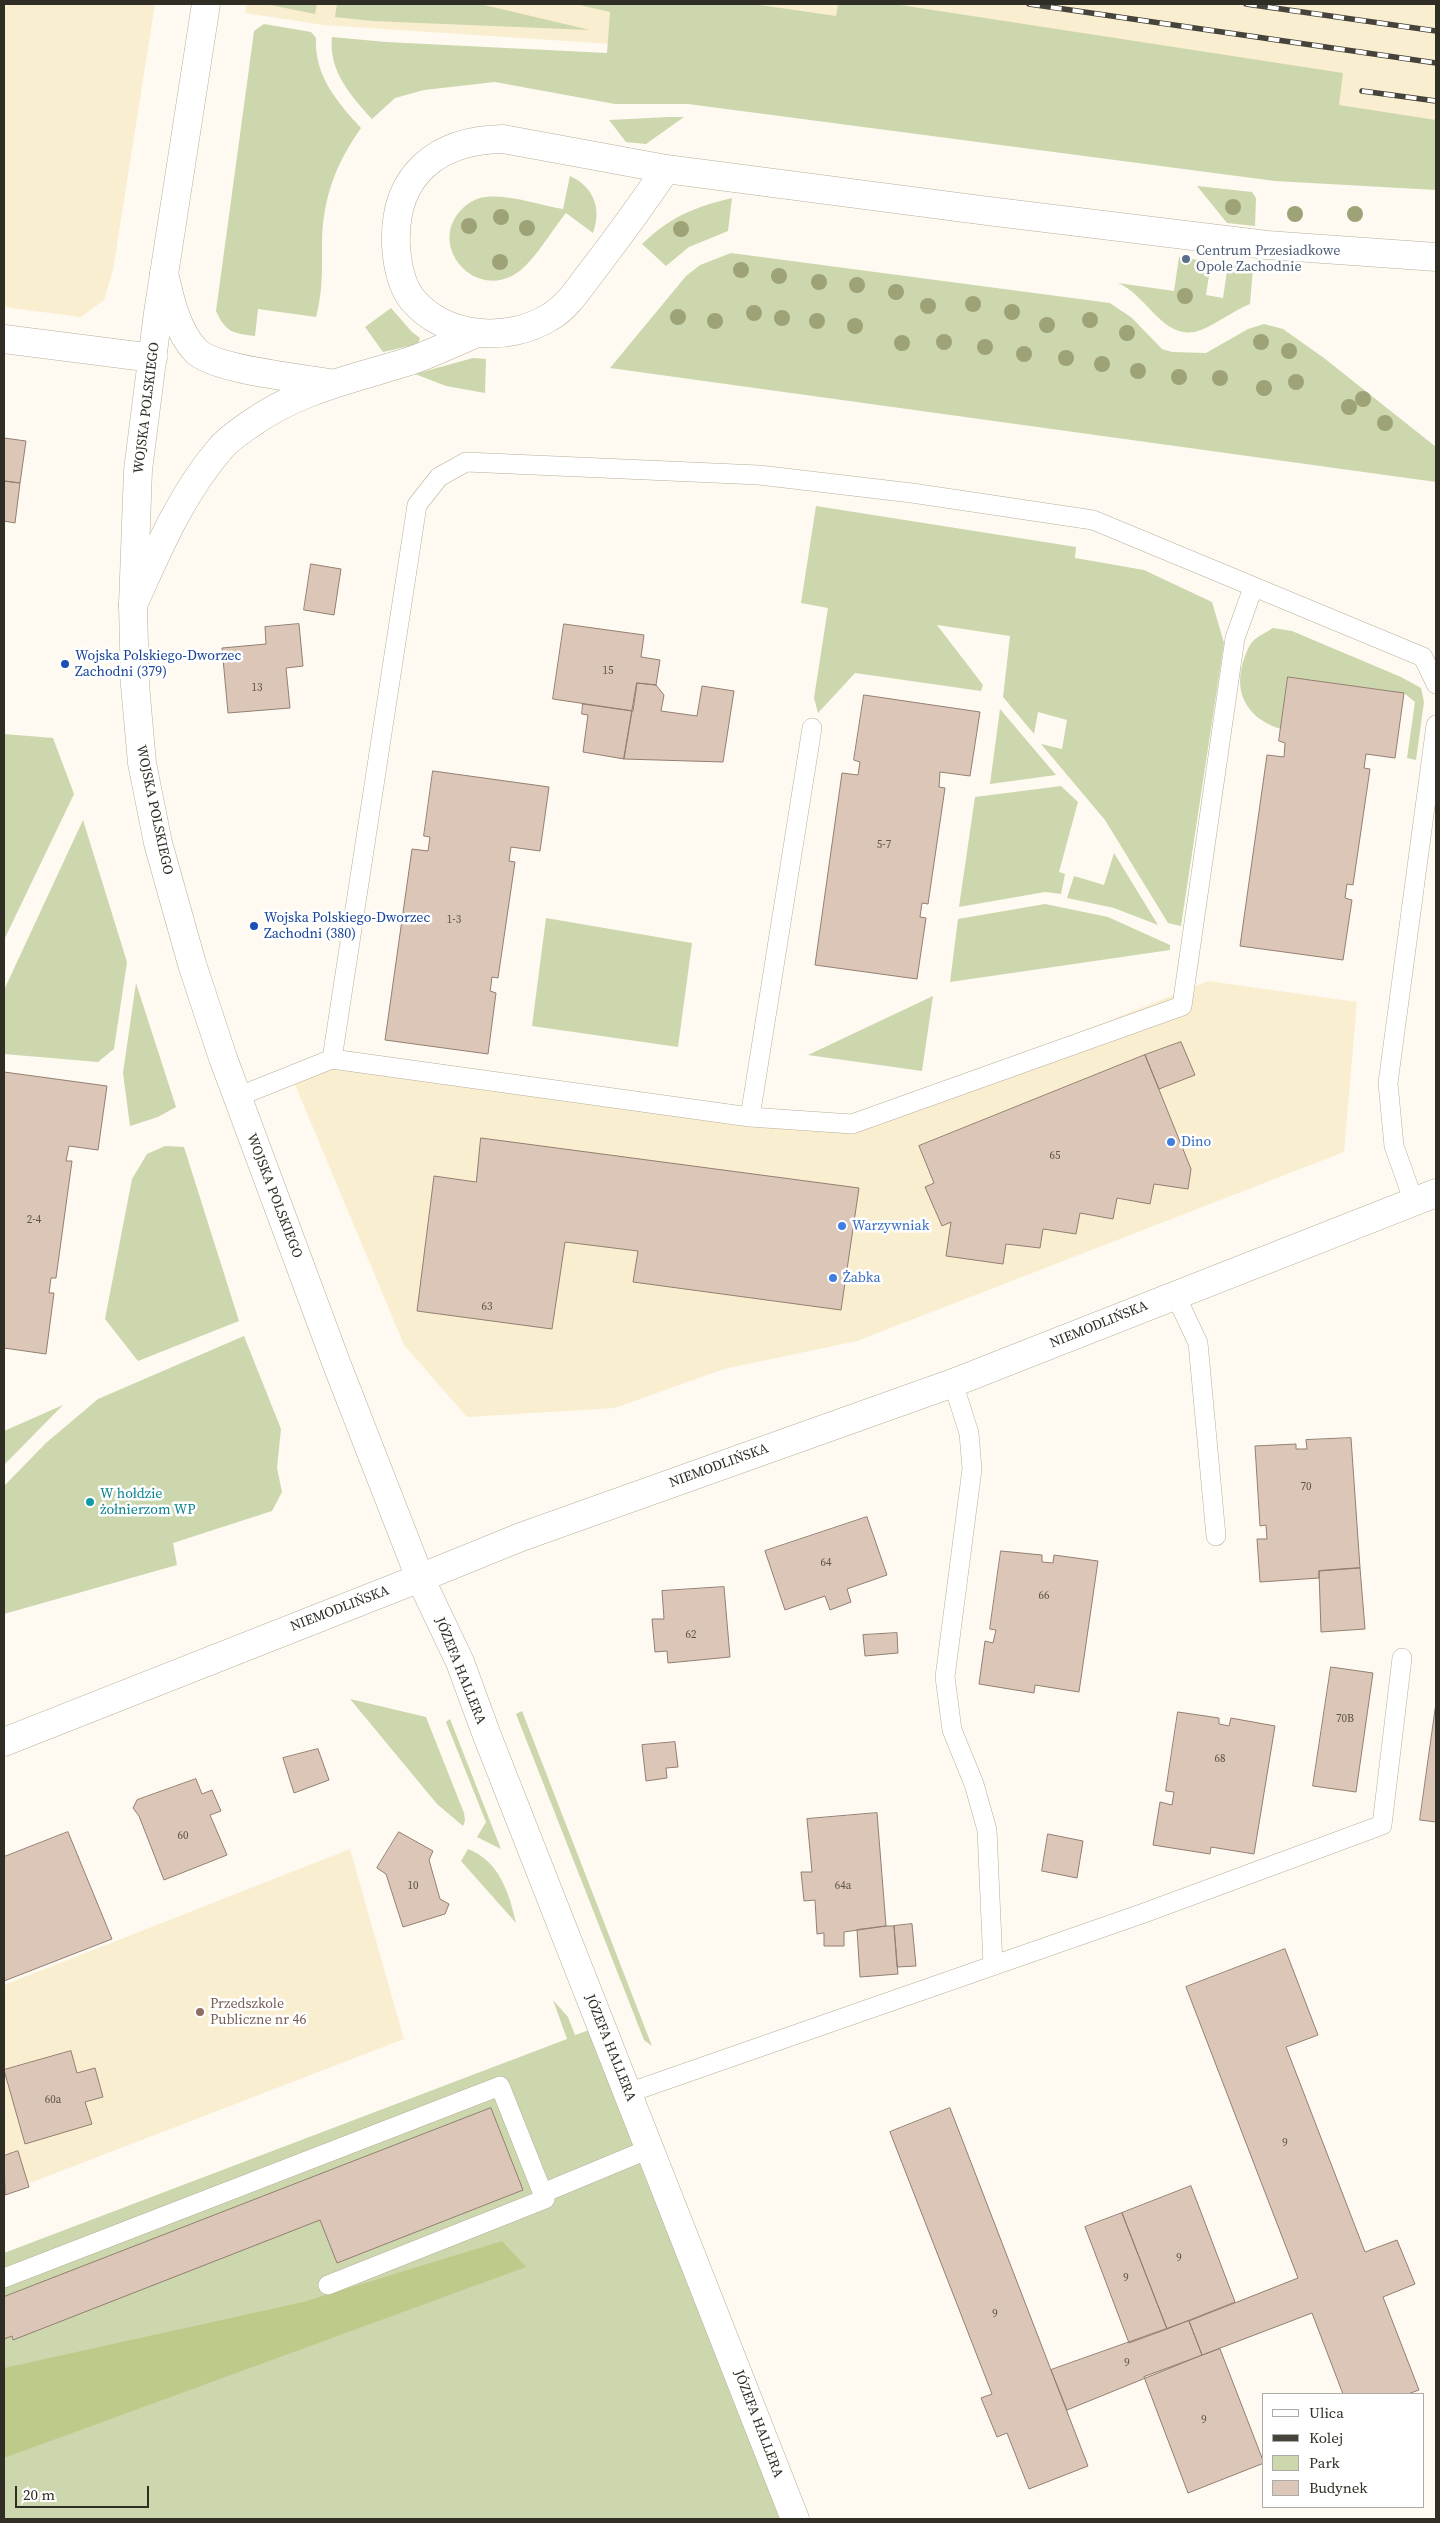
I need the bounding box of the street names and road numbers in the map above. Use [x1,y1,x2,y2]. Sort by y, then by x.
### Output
street label: WOJSKA POLSKIEGO [131,341,163,475]
street label: WOJSKA POLSKIEGO [132,744,176,876]
street label: WOJSKA POLSKIEGO [242,1131,306,1261]
street label: NIEMODLIŃSKA [1047,1298,1151,1352]
street label: NIEMODLIŃSKA [667,1440,771,1492]
street label: NIEMODLIŃSKA [288,1582,392,1636]
street label: JÓZEFA HALLERA [431,1615,489,1727]
street label: JÓZEFA HALLERA [581,1992,639,2104]
street label: JÓZEFA HALLERA [730,2368,786,2480]

